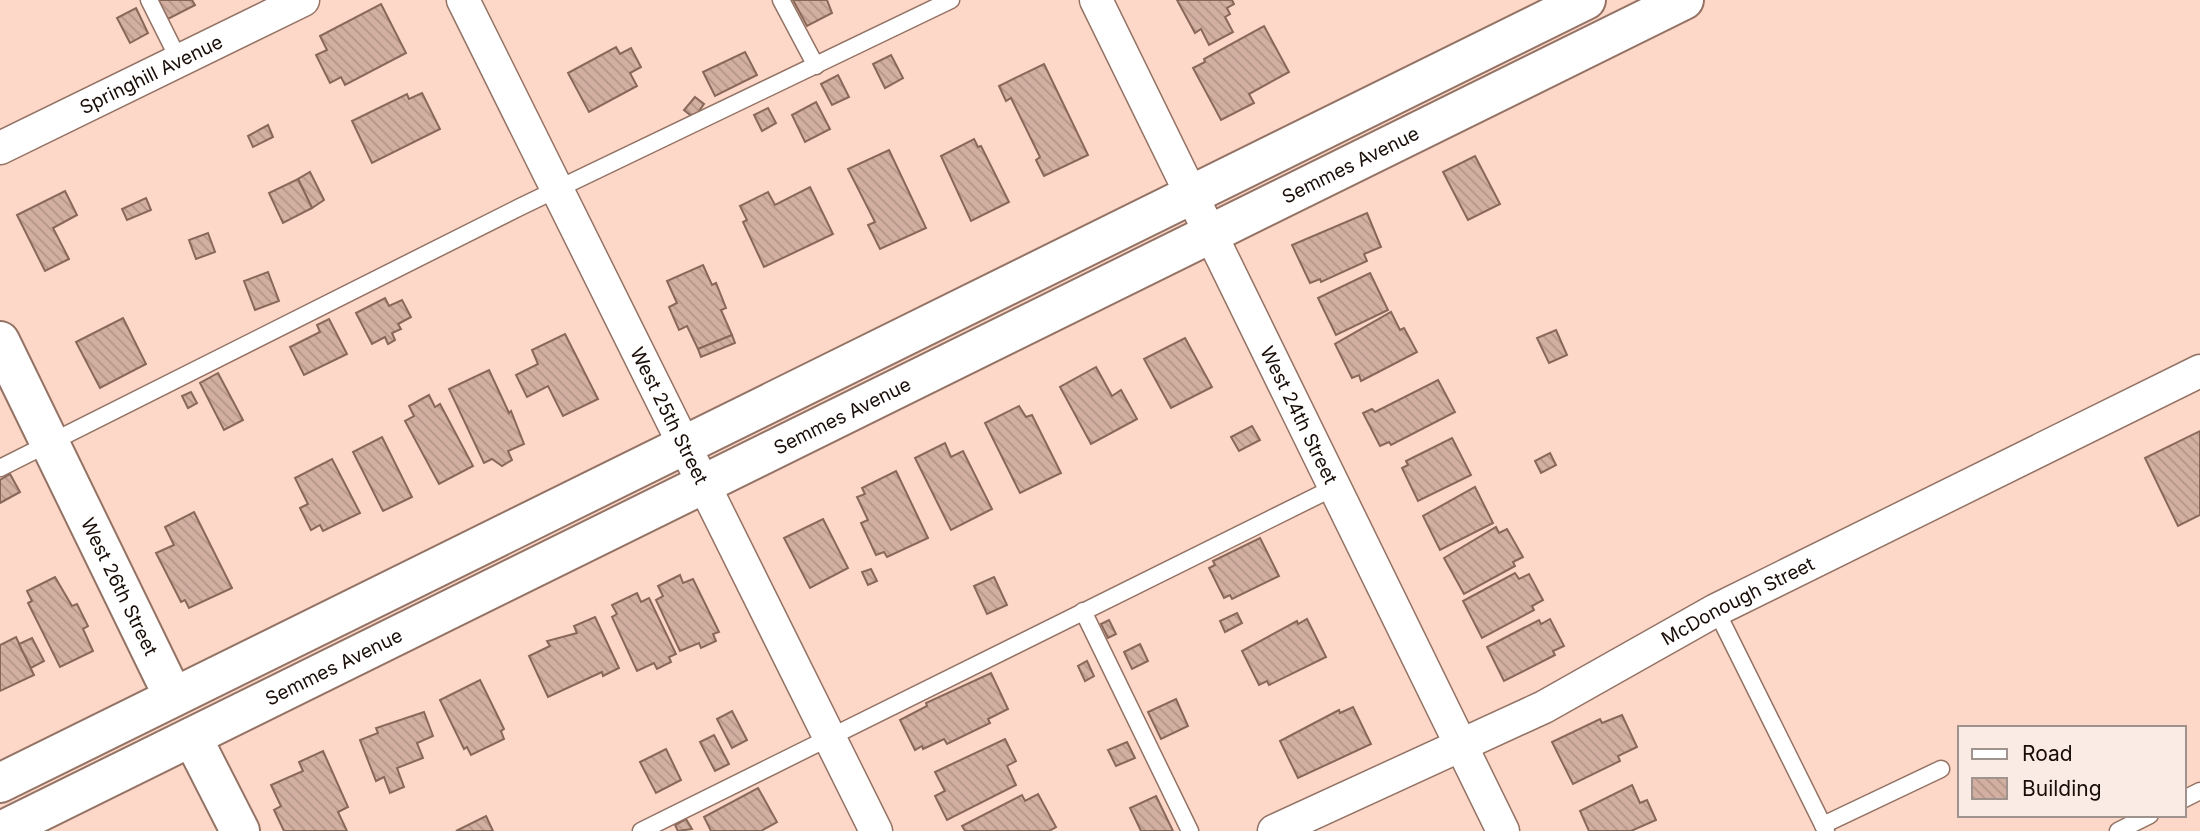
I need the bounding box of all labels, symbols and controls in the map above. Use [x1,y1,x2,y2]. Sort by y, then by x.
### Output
street label: Springhill Avenue [76,30,226,119]
street label: Semmes Avenue [1278,121,1423,208]
street label: West 24th Street [1256,342,1343,488]
street label: West 25th Street [626,343,713,488]
street label: Semmes Avenue [770,372,914,459]
street label: West 26th Street [76,514,163,659]
street label: McDonough Street [1657,552,1818,650]
street label: Semmes Avenue [261,623,406,710]
legend [1958,726,2186,817]
text: Road [2022,741,2073,766]
text: Building [2022,776,2102,801]

